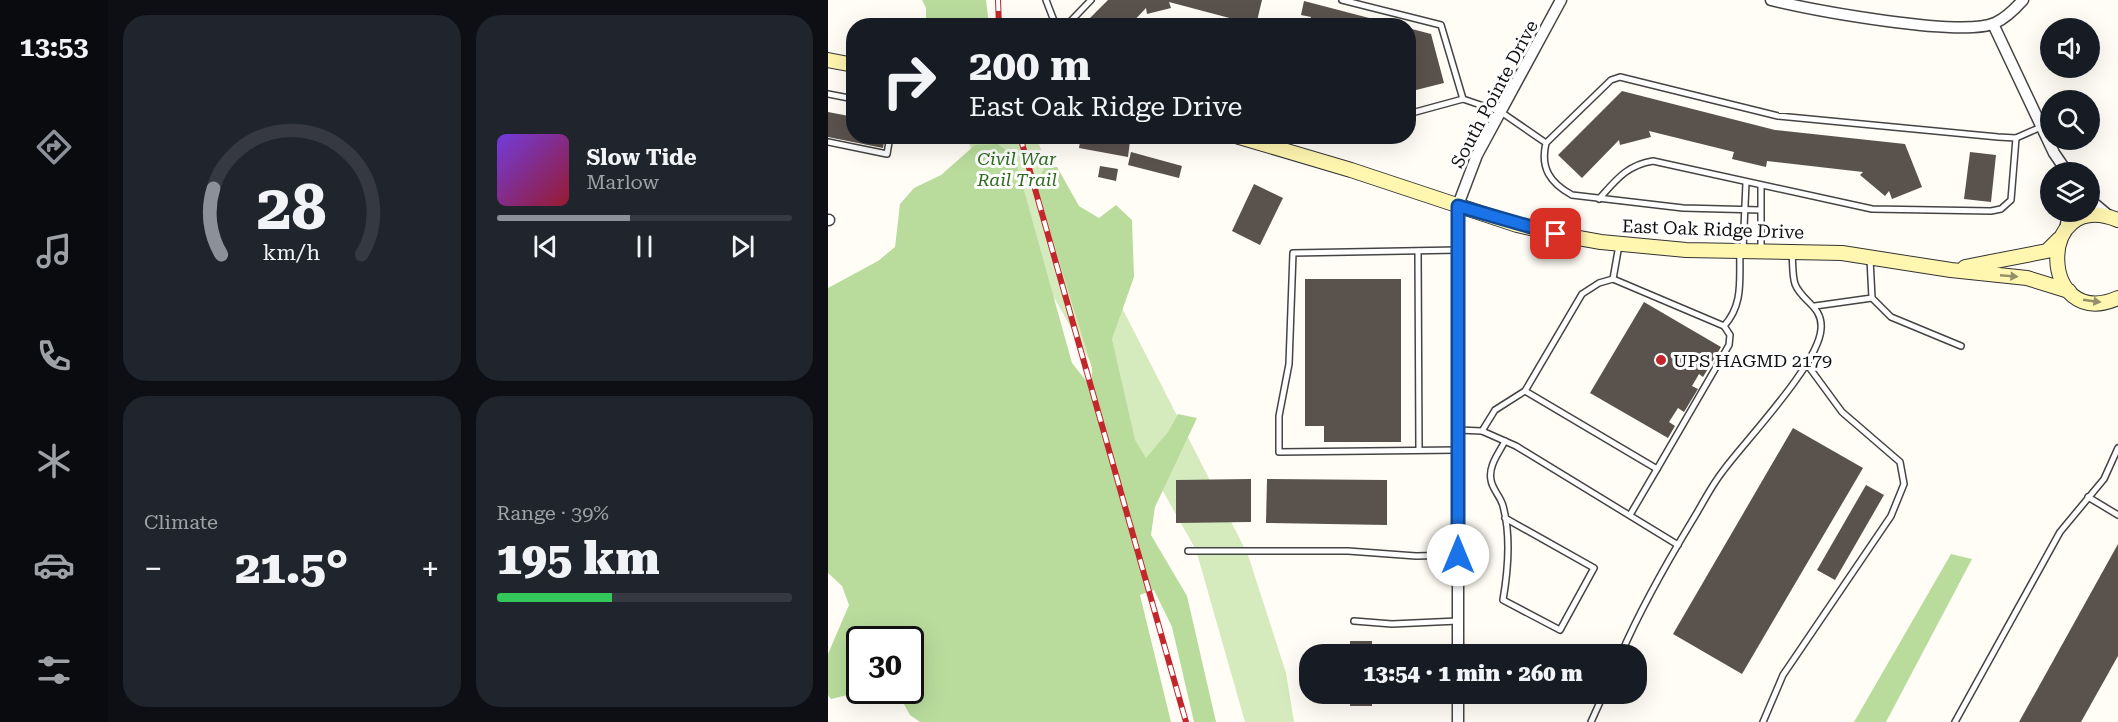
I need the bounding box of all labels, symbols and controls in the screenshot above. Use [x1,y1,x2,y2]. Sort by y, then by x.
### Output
street label: South Pointe Drive [1446,16,1542,171]
map controls [2040,18,2100,222]
button: sound [2040,18,2100,78]
text: 13:53 [20,31,88,63]
text: 200 m [969,41,1091,90]
icon: right [870,42,948,120]
button: search [2040,90,2100,150]
text: East Oak Ridge Drive [969,91,1242,123]
icon: directions [33,126,75,168]
text: Slow Tide [587,145,697,170]
park label: Civil War Rail Trail [976,148,1057,190]
button: layers [2040,162,2100,222]
text: Marlow [587,170,659,194]
text: 28 [257,171,327,244]
pin [1530,208,1581,259]
street label: East Oak Ridge Drive [1622,215,1805,243]
icon: arrive [1539,217,1572,250]
icon: music [33,230,75,272]
icon: previous [529,230,562,263]
icon: pause [628,230,661,263]
icon: next [726,230,759,263]
text: km/h [263,241,321,266]
one-way arrow [2000,271,2019,281]
one-way arrow [2083,296,2102,305]
icon: phone [33,335,75,377]
place label: UPS HAGMD 2179 [1673,350,1832,371]
marker: UPS HAGMD 2179 [1654,353,1668,367]
icon: climate [33,440,75,482]
text: Range · 39% [497,501,609,525]
text: Climate [144,510,218,534]
position arrow [1426,523,1490,587]
text: 195 km [497,532,660,585]
text: 21.5° [235,541,348,594]
icon: car [33,544,75,586]
text: − [144,549,162,588]
text: + [421,549,440,588]
speed limit sign: 30 [846,626,924,704]
icon: filters [33,649,75,691]
text: 13:54 · 1 min · 260 m [1363,661,1583,686]

